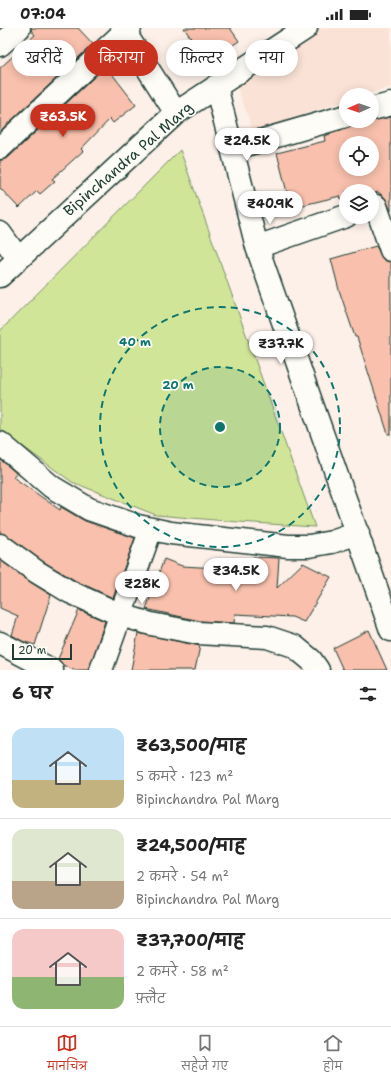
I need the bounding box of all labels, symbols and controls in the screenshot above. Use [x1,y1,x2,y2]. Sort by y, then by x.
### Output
text: 07:04 [20,4,66,24]
chip: खरीदें [12,40,76,76]
chip: किराया [84,40,158,76]
chip: फ़िल्टर [166,40,237,76]
chip: नया [245,40,298,76]
north arrow [339,88,379,128]
map controls [339,88,379,224]
street label: Bipinchandra Pal Marg [59,97,197,221]
pin: ₹63.5K [30,104,96,138]
text: ₹63.5K [39,108,87,125]
pin: ₹24.5K [214,128,280,162]
text: ₹24.5K [224,132,270,149]
button: locate [339,136,379,176]
button: layers [339,184,379,224]
pin: ₹40.9K [237,191,303,225]
text: ₹40.9K [247,195,293,212]
pin: ₹37.7K [248,331,314,365]
text: 40 m [119,334,151,350]
text: ₹37.7K [258,335,304,352]
text: 20 m [162,377,194,393]
centre of rings [213,420,227,434]
pin: ₹34.5K [203,558,269,592]
text: ₹34.5K [212,562,260,579]
pin: ₹28K [118,571,166,605]
text: ₹28K [124,575,160,592]
scale bar [12,642,72,661]
text: 20 m [18,643,46,658]
text: 6 घर [12,682,52,704]
icon: filters [357,683,379,705]
text: ₹63,500/माह [136,734,246,756]
icon: home [44,744,92,792]
text: 5 कमरे · 123 m² [136,768,233,785]
text: Bipinchandra Pal Marg [136,791,279,808]
text: ₹24,500/माह [136,834,245,856]
icon: home [44,845,92,893]
text: 2 कमरे · 54 m² [136,868,229,885]
text: Bipinchandra Pal Marg [136,891,279,908]
text: ₹37,700/माह [136,929,244,951]
icon: home [44,945,92,993]
text: 2 कमरे · 58 m² [136,963,229,980]
text: फ़्लैट [136,990,166,1007]
tab: मानचित्र [47,1032,87,1078]
tab: सहेजे गए [181,1032,228,1078]
tab: होम [322,1032,344,1078]

